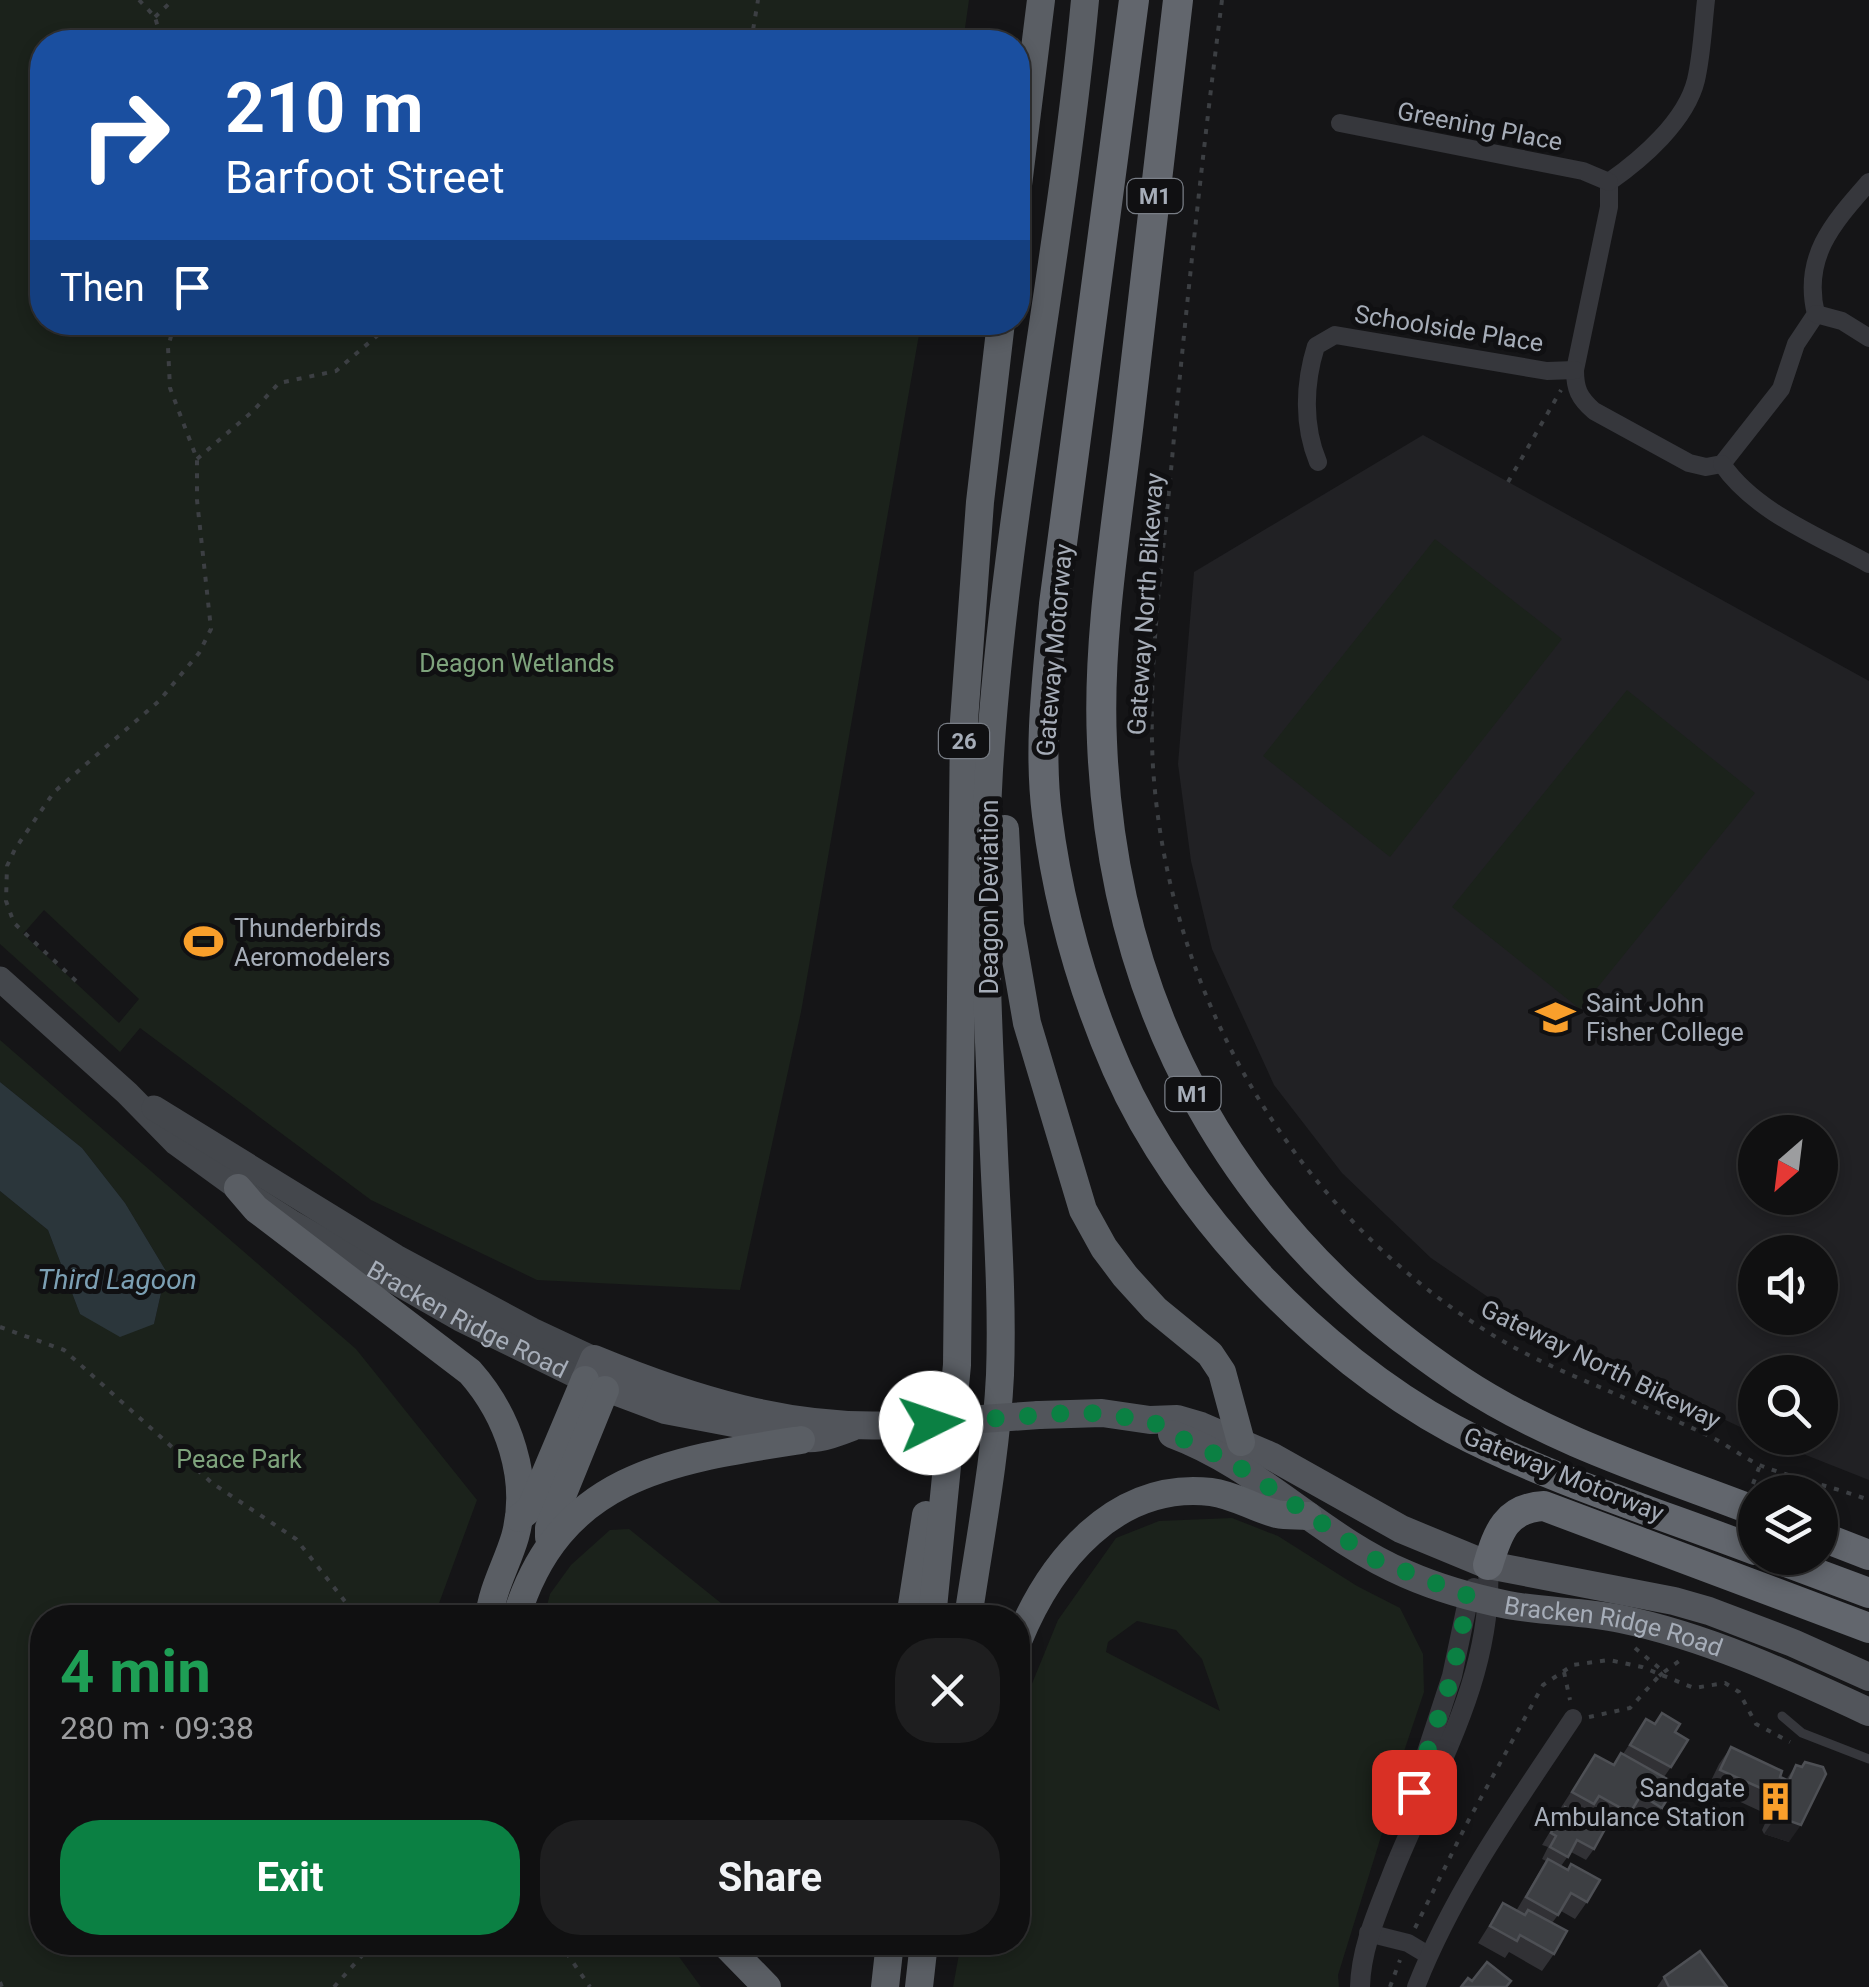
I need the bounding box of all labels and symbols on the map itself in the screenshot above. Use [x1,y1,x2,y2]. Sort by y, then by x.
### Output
street label: Greening Place [1395,96,1565,157]
road number: M1 [1128,179,1182,213]
street label: Schoolside Place [1353,299,1545,358]
street label: Gateway North Bikeway [1122,472,1169,736]
street label: Gateway Motorway [1031,542,1078,758]
park label: Deagon Wetlands [419,649,615,678]
road number: 26 [939,724,989,758]
street label: Deagon Deviation [975,799,1004,995]
place label: Thunderbirds Aeromodelers [234,914,390,972]
sports icon: Thunderbirds Aeromodelers [183,921,225,963]
place label: Saint John Fisher College [1586,989,1744,1047]
school or university icon: Saint John Fisher College [1535,996,1577,1038]
road number: M1 [1166,1077,1220,1111]
north arrow [1738,1115,1838,1215]
street label: Bracken Ridge Road [362,1255,572,1384]
water label: Third Lagoon [37,1263,197,1296]
street label: Gateway North Bikeway [1476,1294,1725,1435]
position arrow [879,1371,983,1475]
street label: Gateway Motorway [1460,1421,1668,1528]
park label: Peace Park [176,1445,302,1474]
street label: Bracken Ridge Road [1502,1591,1727,1663]
pin [1372,1750,1457,1835]
place label: Sandgate Ambulance Station [1534,1774,1745,1832]
building icon: Sandgate Ambulance Station [1754,1781,1796,1823]

